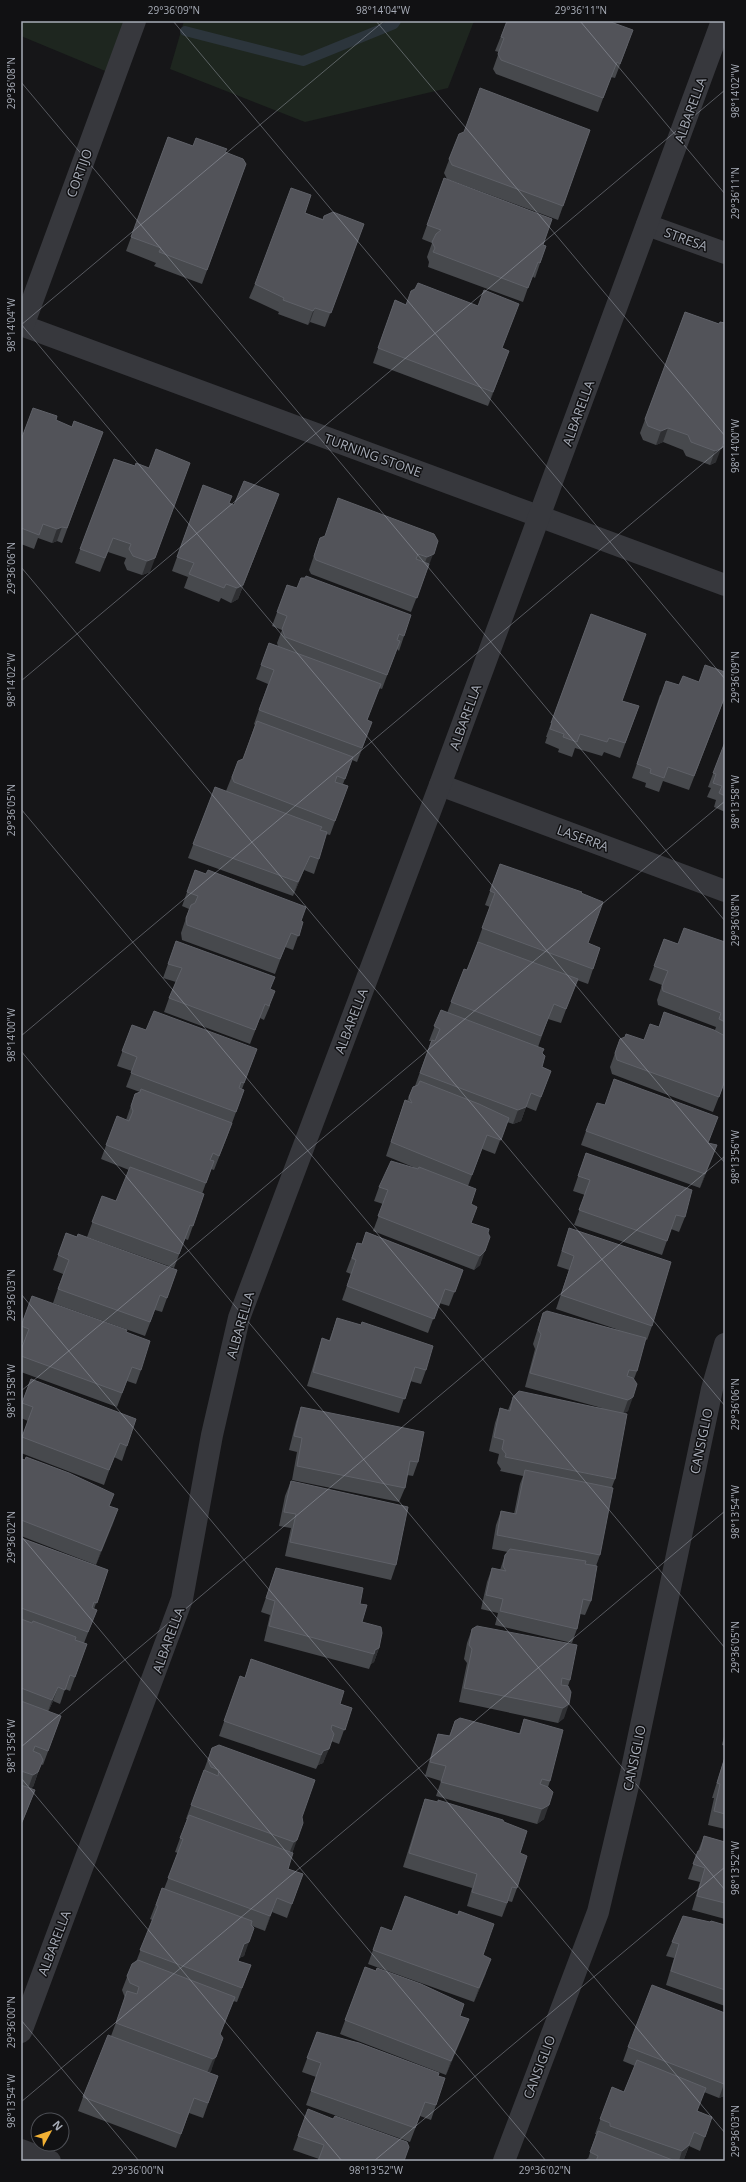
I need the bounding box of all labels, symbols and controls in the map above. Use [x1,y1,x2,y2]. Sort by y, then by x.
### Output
text: 29°36'09"N [148,3,200,17]
text: 98°14'04"W [356,3,411,17]
text: 29°36'11"N [555,3,607,17]
text: 29°36'08"N [4,57,18,109]
text: 98°14'02"W [728,63,742,118]
street label: ALBARELLA [670,74,710,145]
street label: CORTIJO [62,146,96,200]
text: 29°36'11"N [728,167,742,219]
street label: STRESA [662,223,711,255]
text: 98°14'04"W [4,297,18,352]
street label: ALBARELLA [558,377,598,448]
text: 98°14'00"W [728,418,742,473]
street label: TURNING STONE [322,429,424,481]
text: 29°36'06"N [4,542,18,594]
text: 29°36'09"N [728,651,742,703]
text: 98°14'02"W [4,652,18,707]
street label: ALBARELLA [445,681,485,752]
text: 98°13'58"W [728,774,742,829]
text: 29°36'05"N [4,784,18,836]
street label: LASERRA [555,820,612,856]
text: 29°36'08"N [728,894,742,946]
street label: ALBARELLA [330,985,372,1056]
text: 98°14'00"W [4,1007,18,1062]
text: 98°13'56"W [728,1129,742,1184]
text: 29°36'03"N [4,1269,18,1321]
street label: ALBARELLA [222,1289,258,1360]
text: 98°13'58"W [4,1363,18,1418]
text: 29°36'06"N [728,1378,742,1430]
street label: CANSIGLIO [685,1406,717,1476]
text: 98°13'54"W [728,1484,742,1539]
text: 29°36'02"N [4,1511,18,1563]
street label: ALBARELLA [148,1604,188,1675]
text: 29°36'05"N [728,1621,742,1673]
text: 98°13'56"W [4,1718,18,1773]
street label: CANSIGLIO [618,1723,650,1793]
text: 98°13'52"W [728,1840,742,1895]
street label: ALBARELLA [33,1907,75,1978]
text: 29°36'00"N [4,1996,18,2048]
street label: CANSIGLIO [519,2033,559,2101]
text: 98°13'54"W [4,2073,18,2128]
text: 29°36'03"N [728,2105,742,2157]
north arrow [30,2112,70,2152]
text: N [49,2117,67,2134]
text: 29°36'00"N [112,2163,164,2177]
text: 98°13'52"W [349,2163,404,2177]
text: 29°36'02"N [519,2163,571,2177]

